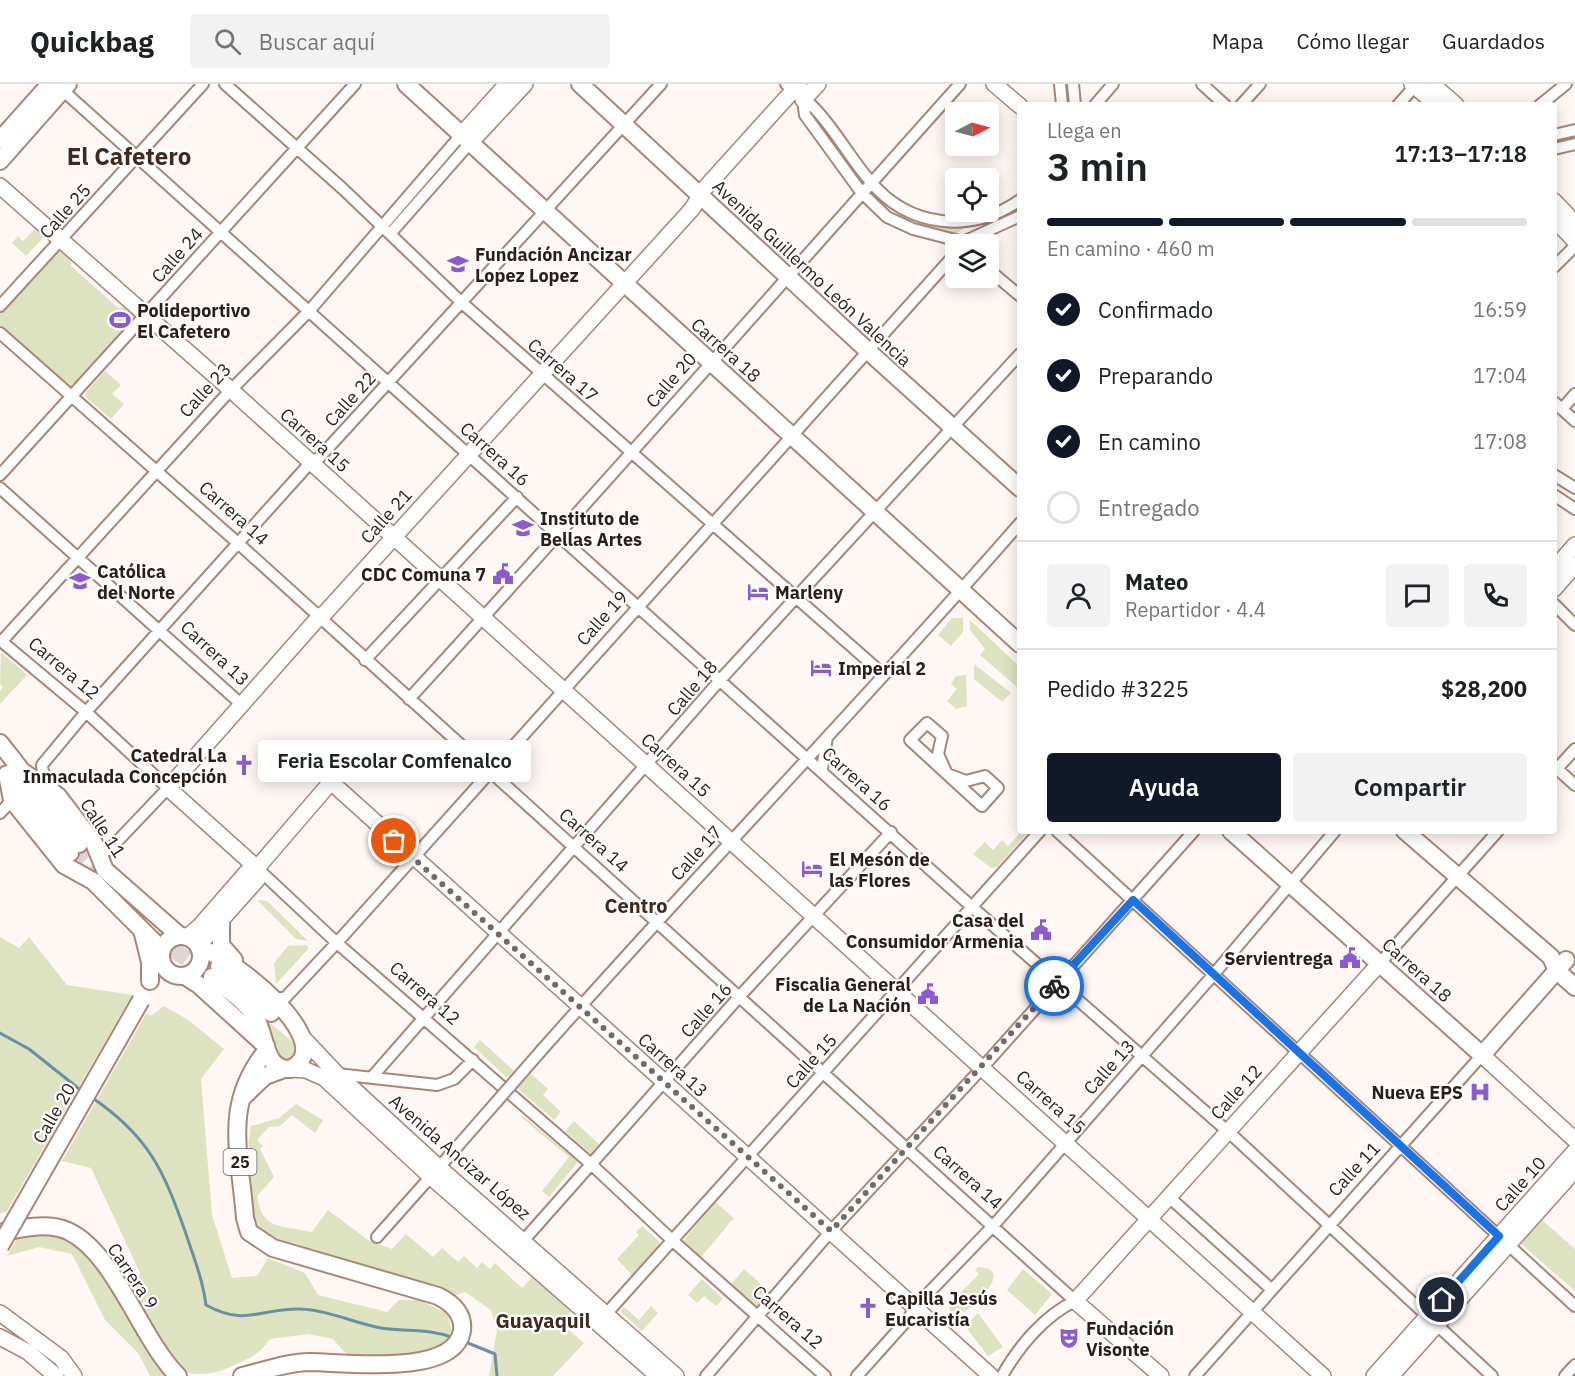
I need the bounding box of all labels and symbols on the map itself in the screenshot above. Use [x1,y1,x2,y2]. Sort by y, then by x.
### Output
north arrow [945,102,999,156]
district label: El Cafetero [67,140,191,172]
street label: Avenida Guillermo León Valencia [708,175,917,372]
street label: Calle 25 [34,179,96,243]
street label: Calle 24 [146,223,208,287]
place label: Fundación Ancizar Lopez Lopez [475,243,632,287]
school or university icon: Fundación Ancizar Lopez Lopez [446,252,470,276]
place label: Polideportivo El Cafetero [137,299,250,343]
sports icon: Polideportivo El Cafetero [108,308,132,332]
street label: Carrera 18 [686,313,766,387]
street label: Carrera 17 [523,333,603,407]
street label: Calle 20 [641,347,701,413]
street label: Calle 23 [174,358,236,422]
street label: Calle 22 [319,367,381,431]
street label: Carrera 15 [275,403,355,477]
street label: Carrera 16 [455,417,535,491]
street label: Carrera 14 [194,476,274,550]
street label: Calle 21 [355,484,417,548]
place label: Instituto de Bellas Artes [540,507,642,551]
school or university icon: Instituto de Bellas Artes [511,516,535,540]
place label: Católica del Norte [97,560,175,604]
public building icon: CDC Comuna 7 [491,562,515,586]
place label: CDC Comuna 7 [361,563,486,586]
school or university icon: Católica del Norte [68,569,92,593]
hotel icon: Marleny [746,580,770,604]
place label: Marleny [775,581,843,604]
street label: Calle 19 [571,586,633,650]
street label: Carrera 13 [176,615,254,691]
street label: Carrera 12 [24,632,104,704]
street label: Calle 18 [662,655,722,721]
hotel icon: Imperial 2 [809,656,833,680]
place label: Imperial 2 [838,657,926,680]
street label: Carrera 15 [636,728,716,802]
callout: Feria Escolar Comfenalco [258,739,530,781]
street label: Carrera 16 [817,742,897,816]
place label: Catedral La Inmaculada Concepción [23,744,227,788]
church icon: Catedral La Inmaculada Concepción [232,753,256,777]
street label: Calle 11 [75,794,131,862]
street label: Carrera 14 [554,803,634,877]
pin [368,815,419,866]
street label: Calle 17 [665,821,727,885]
place label: El Mesón de las Flores [829,848,930,892]
hotel icon: El Mesón de las Flores [800,857,824,881]
district label: Centro [604,892,668,919]
place label: Casa del Consumidor Armenia [846,909,1025,953]
public building icon: Casa del Consumidor Armenia [1029,918,1053,942]
street label: Carrera 18 [1377,933,1457,1007]
public building icon: Servientrega [1338,946,1362,970]
place label: Servientrega [1224,947,1333,970]
street label: Carrera 12 [385,956,465,1030]
courier [1024,956,1084,1016]
place label: Fiscalia General de La Nación [775,973,912,1017]
street label: Calle 16 [675,978,737,1042]
public building icon: Fiscalia General de La Nación [916,982,940,1006]
street label: Carrera 13 [633,1028,713,1102]
street label: Calle 15 [780,1029,842,1093]
street label: Calle 13 [1078,1035,1140,1099]
street label: Calle 12 [1205,1060,1267,1124]
street label: Carrera 15 [1011,1065,1091,1139]
street label: Calle 20 [27,1079,81,1147]
hospital icon: Nueva EPS [1468,1080,1492,1104]
place label: Nueva EPS [1372,1081,1463,1104]
street label: Avenida Ancizar López [384,1089,536,1225]
street label: Calle 11 [1323,1137,1385,1201]
street label: Carrera 14 [928,1140,1008,1214]
road number: 25 [224,1149,256,1175]
street label: Calle 10 [1489,1152,1551,1216]
street label: Carrera 9 [102,1238,164,1314]
pin [1416,1274,1467,1325]
street label: Carrera 12 [748,1280,828,1354]
place label: Capilla Jesús Eucaristía [885,1287,997,1331]
church icon: Capilla Jesús Eucaristía [856,1296,880,1320]
district label: Guayaquil [495,1307,591,1334]
place label: Fundación Visonte [1086,1317,1174,1361]
theatre icon: Fundación Visonte [1057,1326,1081,1350]

